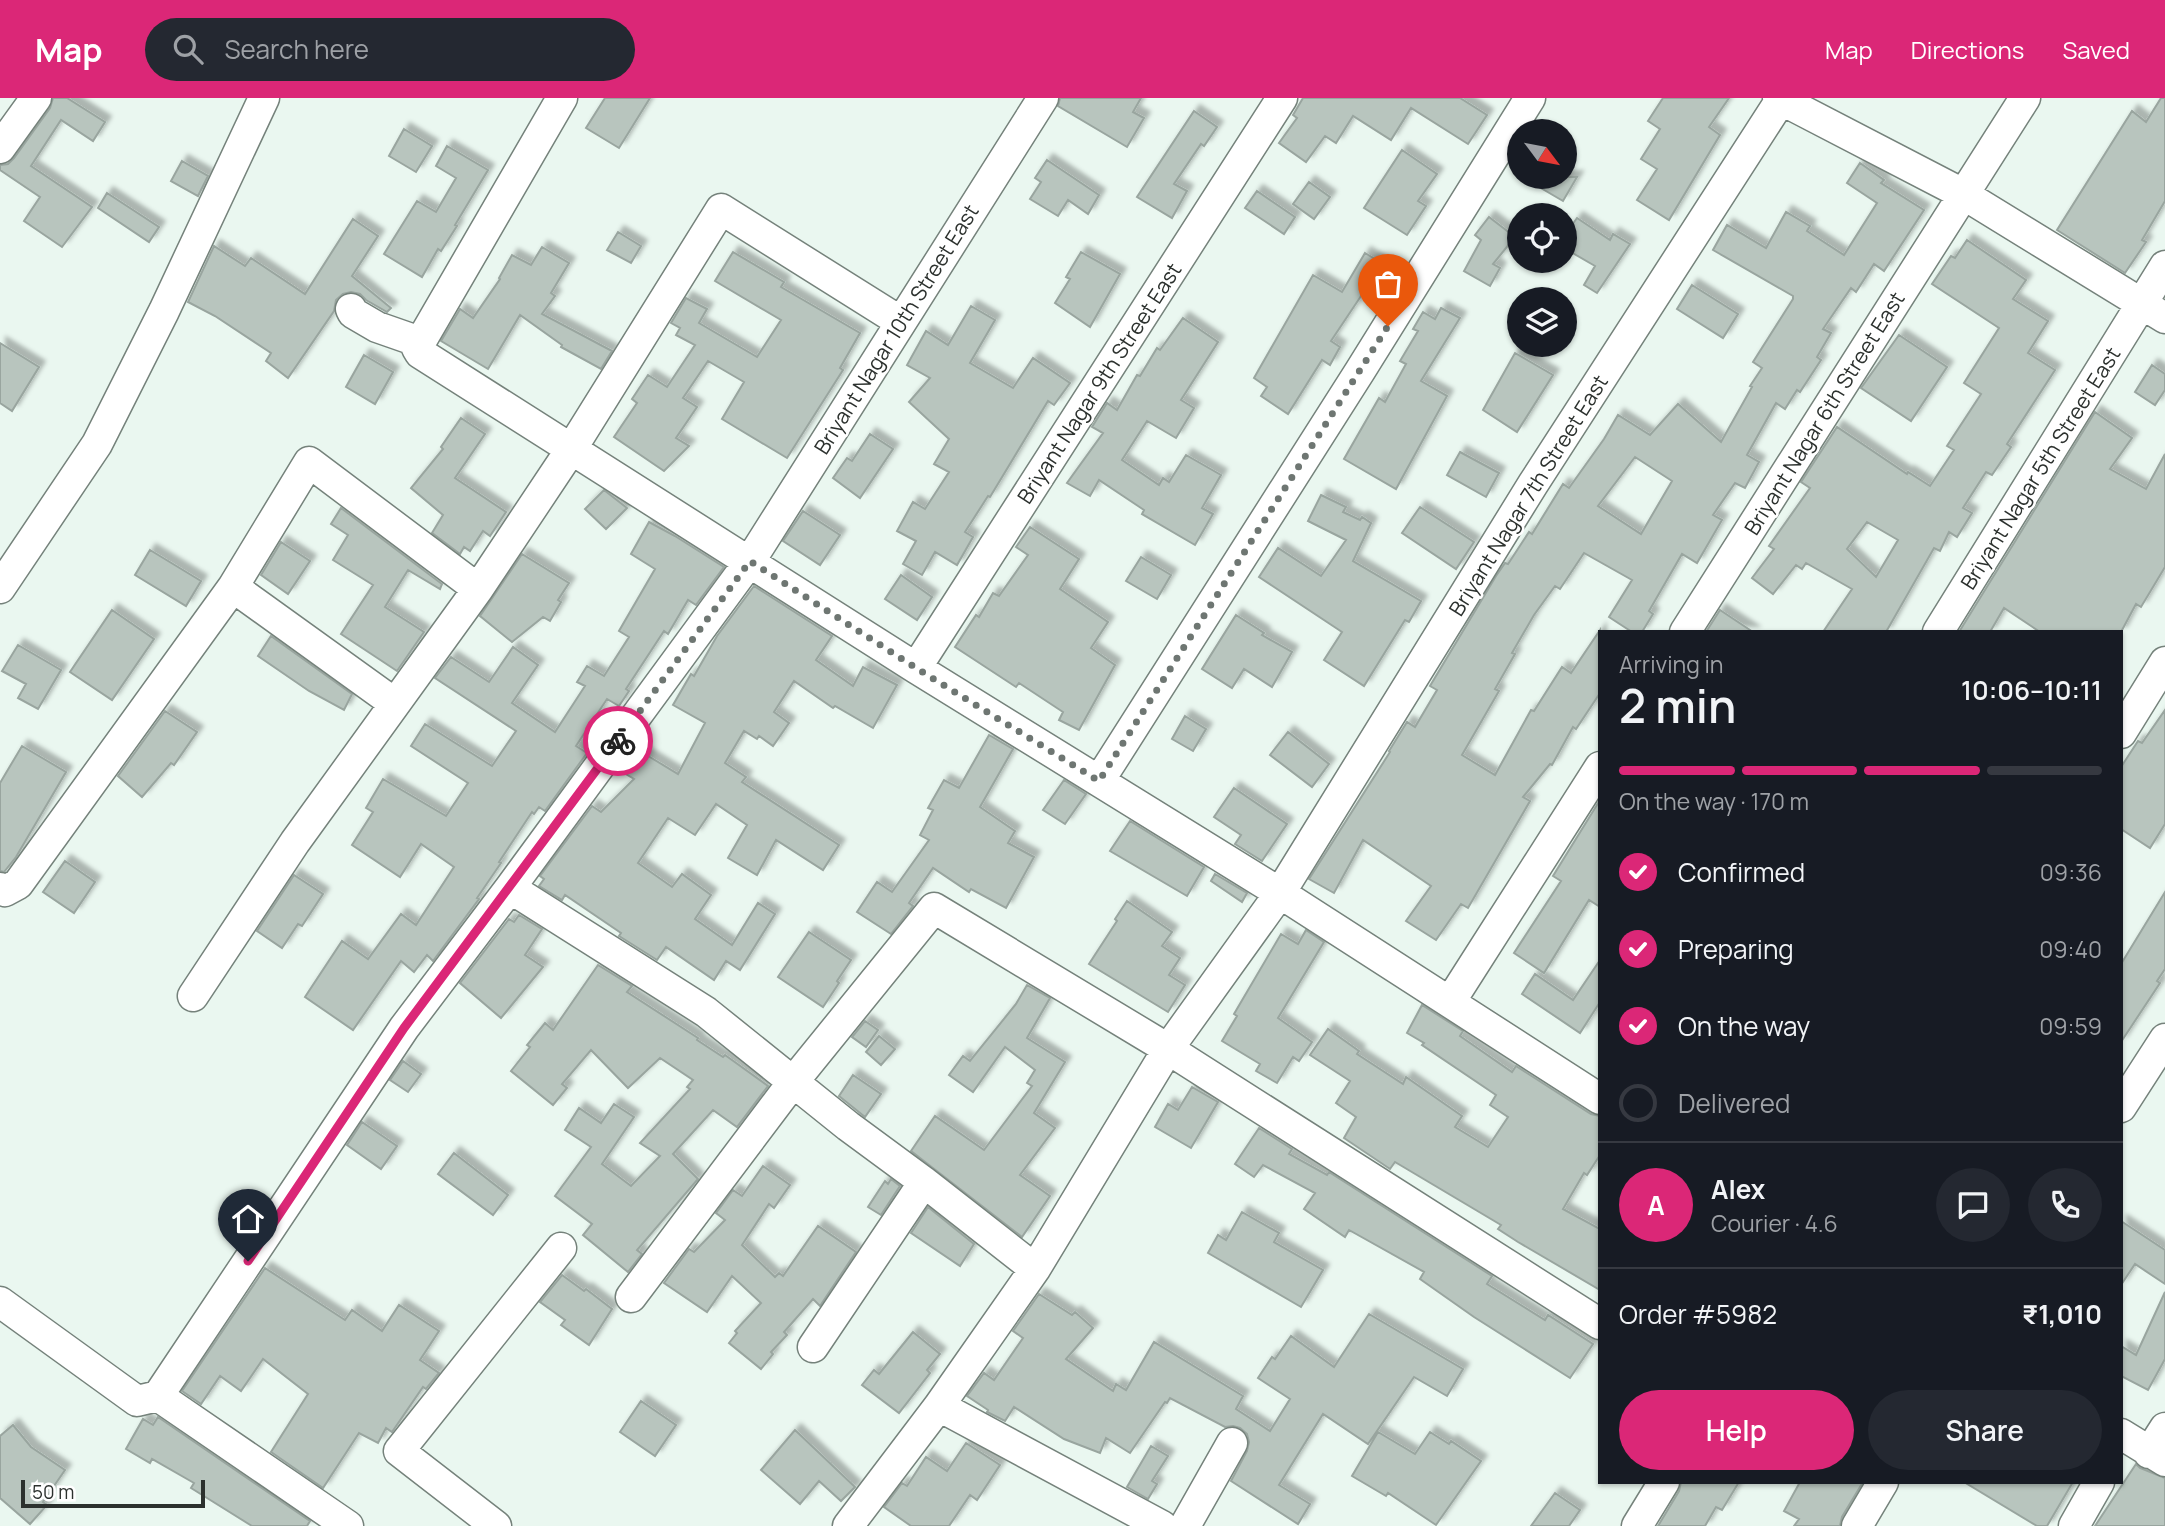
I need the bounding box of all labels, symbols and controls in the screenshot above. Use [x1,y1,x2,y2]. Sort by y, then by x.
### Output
search box [145,18,635,81]
text: Map [35,27,103,72]
icon: search [169,30,207,68]
text: Search here [225,31,369,67]
text: Map [1825,33,1873,66]
text: Directions [1911,33,2024,66]
text: Saved [2062,33,2130,66]
north arrow [1507,119,1577,189]
map controls [1507,119,1577,357]
street label: Briyant Nagar 10th Street East [807,199,985,459]
button: locate [1507,203,1577,273]
pin [1358,254,1418,326]
street label: Briyant Nagar 9th Street East [1011,257,1187,509]
icon: bag [1369,265,1407,303]
street label: Briyant Nagar 6th Street East [1737,286,1911,540]
button: layers [1507,287,1577,357]
street label: Briyant Nagar 5th Street East [1954,342,2126,594]
street label: Briyant Nagar 7th Street East [1442,369,1614,621]
text: Arriving in [1619,648,1724,680]
text: 10:06–10:11 [1961,672,2102,708]
text: 2 min [1619,674,1736,737]
courier [583,706,653,776]
icon: bike [599,722,637,760]
text: On the way · 170 m [1619,785,1809,817]
icon: check [1619,853,1657,891]
text: Confirmed [1678,854,1805,890]
text: 09:36 [2040,856,2102,888]
icon: check [1619,930,1657,968]
text: Preparing [1678,931,1794,967]
text: 09:40 [2039,933,2102,965]
icon: check [1619,1007,1657,1045]
text: On the way [1678,1008,1810,1044]
text: 09:59 [2039,1010,2102,1042]
text: Delivered [1678,1085,1790,1121]
button: chat [1936,1168,2010,1242]
button: phone [2028,1168,2102,1242]
text: Alex [1711,1171,1765,1207]
text: A [1647,1187,1665,1223]
pin [218,1189,278,1261]
icon: home [229,1200,267,1238]
text: Courier · 4.6 [1711,1207,1838,1239]
text: Order #5982 [1619,1296,1777,1332]
text: ₹1,010 [2022,1296,2102,1332]
button: Help [1619,1390,1854,1470]
button: Share [1868,1390,2102,1470]
scale bar [21,1477,205,1509]
text: 50 m [32,1479,74,1505]

